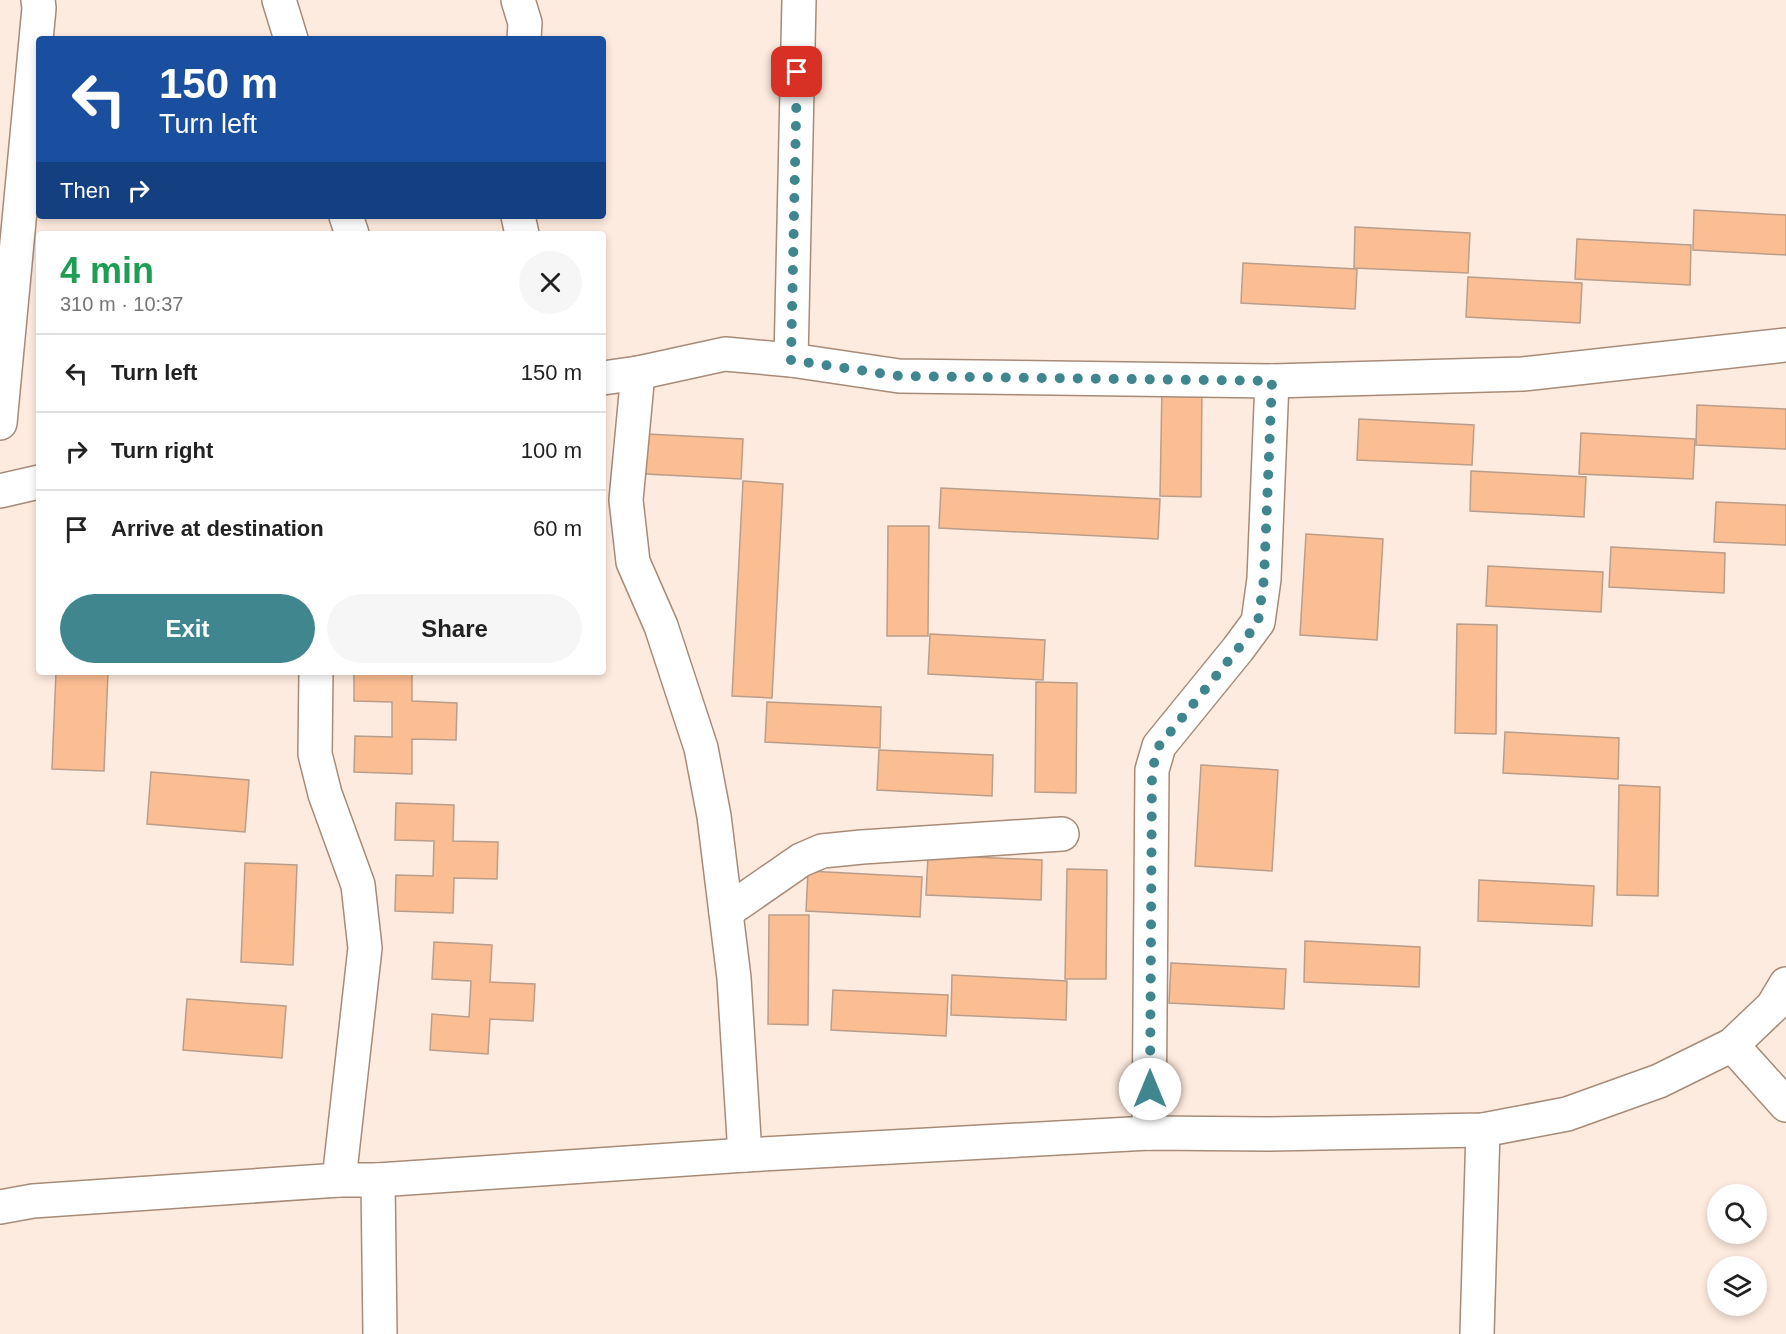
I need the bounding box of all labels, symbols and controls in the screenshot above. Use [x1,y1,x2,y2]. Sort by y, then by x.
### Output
pin [771,46,822,97]
icon: arrive [780,55,813,88]
icon: left [60,60,138,138]
text: 150 m [159,60,278,107]
text: Turn left [159,109,257,139]
icon: right [122,174,155,207]
text: Then [60,178,110,203]
text: 4 min [60,250,154,291]
button: close [519,251,582,314]
text: 310 m · 10:37 [60,293,183,315]
icon: left [60,357,93,390]
text: Turn left [111,360,197,385]
text: 150 m [521,360,582,385]
icon: right [60,435,93,468]
text: Turn right [111,438,213,463]
text: 100 m [521,438,582,463]
icon: arrive [60,513,93,546]
text: Arrive at destination [111,516,324,541]
text: 60 m [533,516,582,541]
button: Exit [60,594,315,663]
button: Share [327,594,582,663]
position arrow [1118,1057,1182,1121]
map controls [1707,1184,1767,1316]
button: search [1707,1184,1767,1244]
button: layers [1707,1256,1767,1316]

